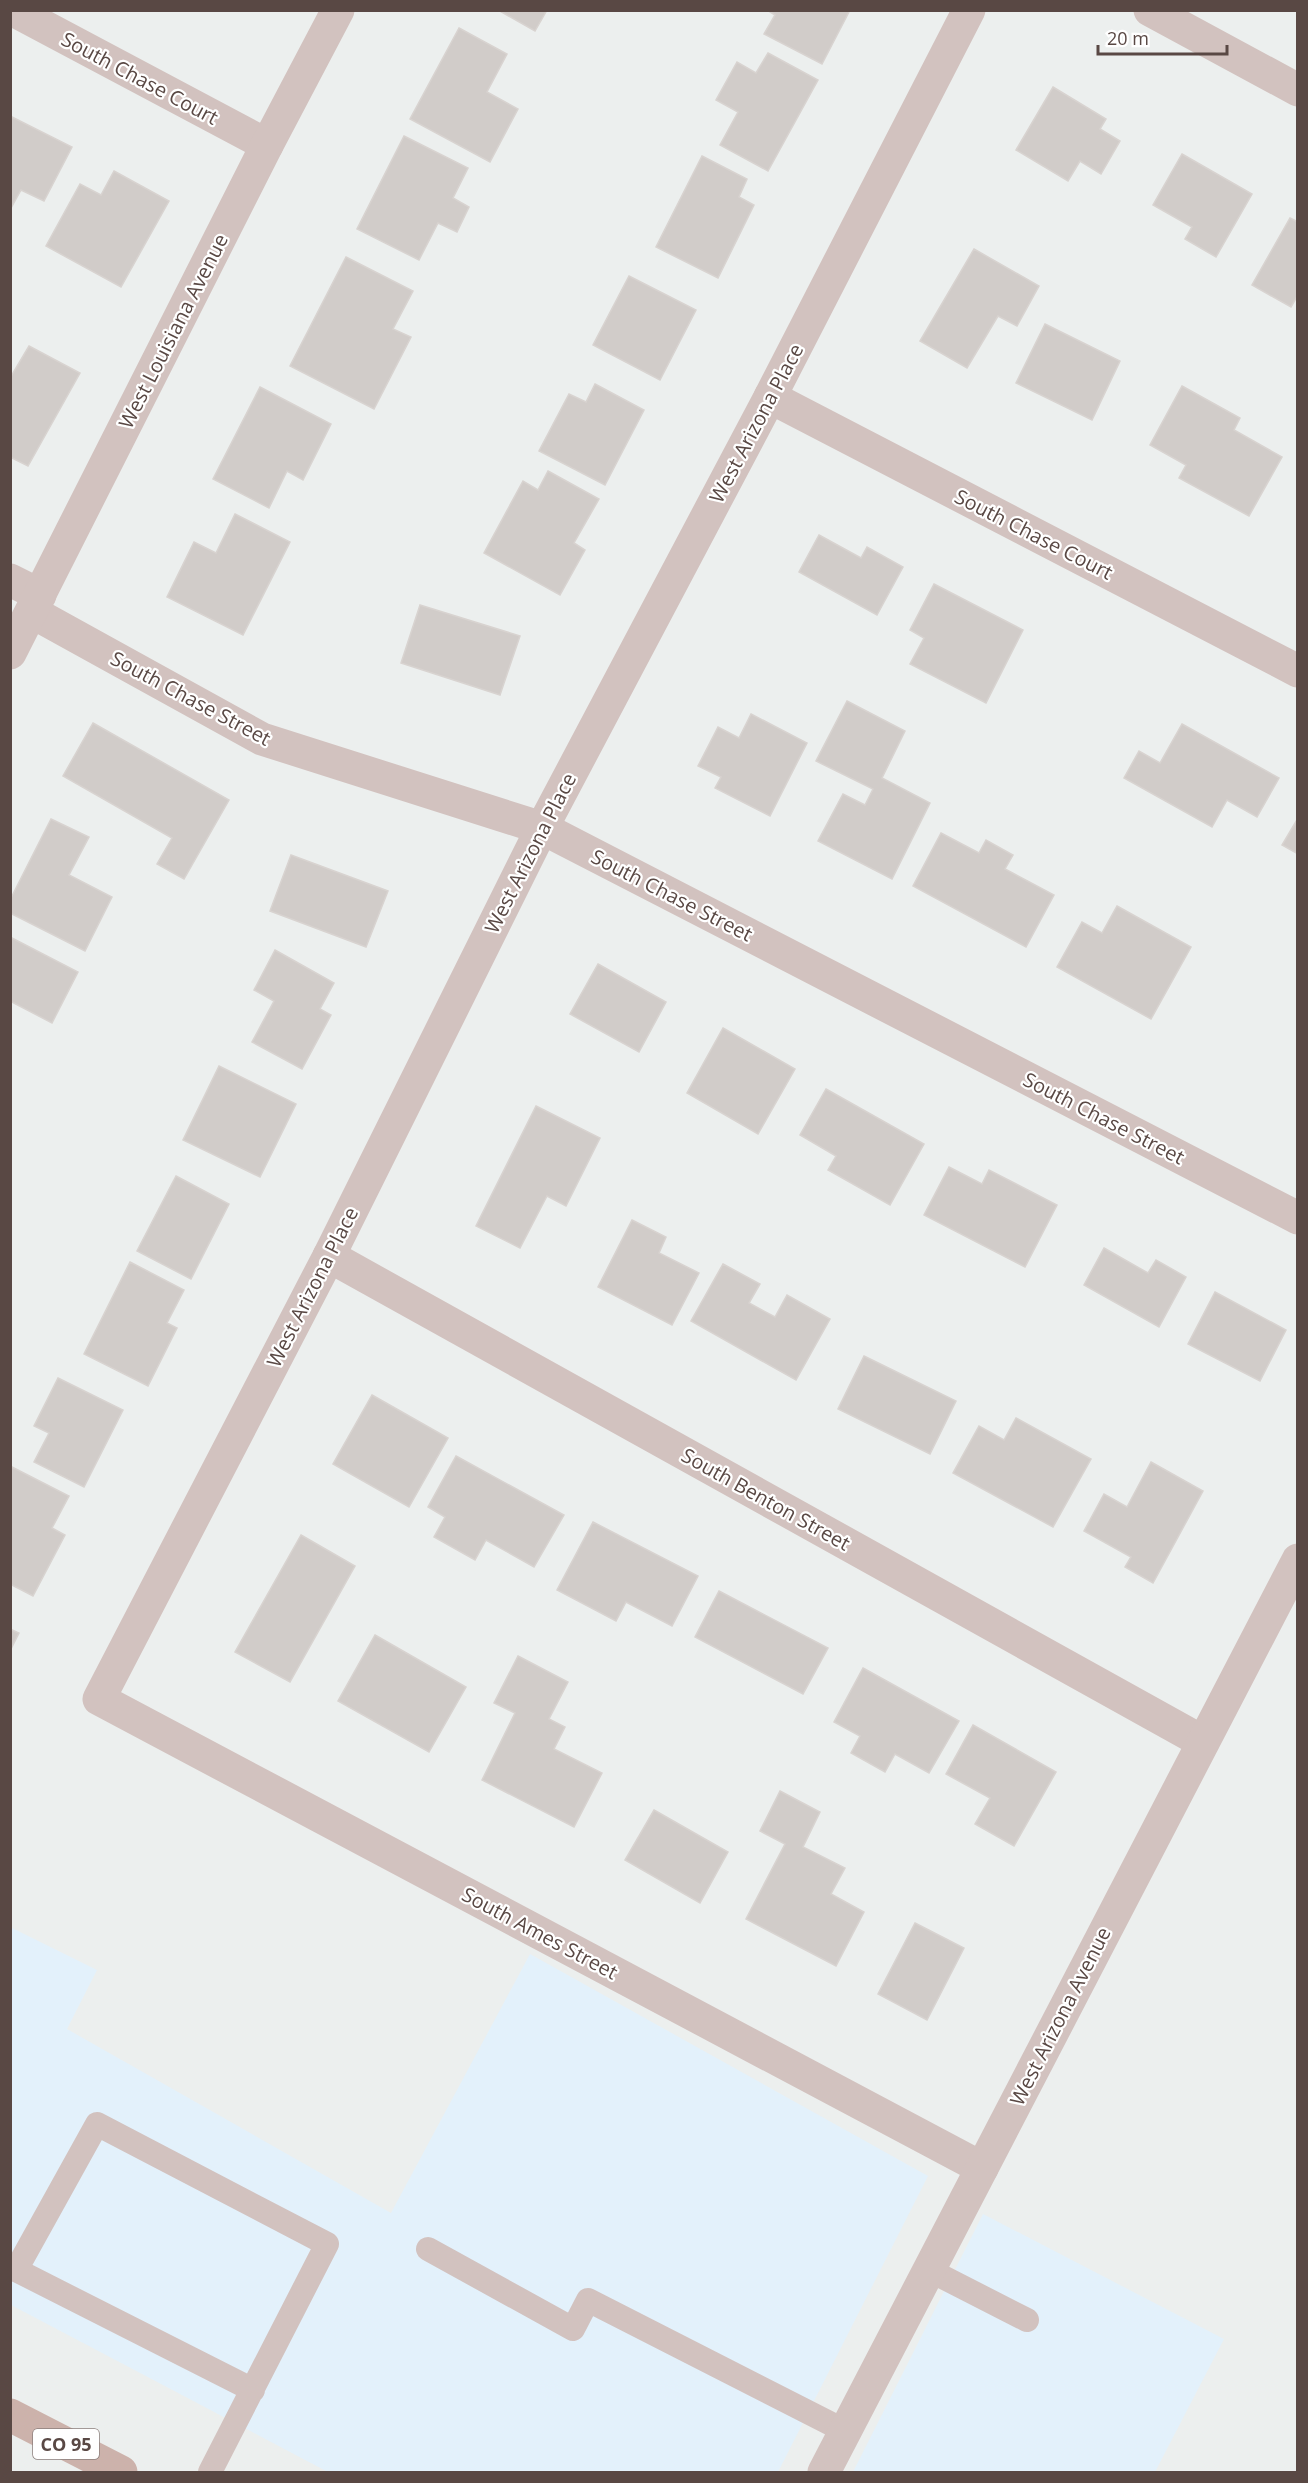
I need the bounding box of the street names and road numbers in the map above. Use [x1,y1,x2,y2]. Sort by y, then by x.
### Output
street label: South Chase Court [57,25,223,131]
street label: West Louisiana Avenue [112,229,234,433]
street label: West Arizona Place [703,339,809,507]
street label: South Chase Court [950,482,1118,586]
street label: South Chase Street [106,644,276,752]
street label: West Arizona Place [478,768,582,938]
street label: South Chase Street [587,843,757,947]
street label: South Chase Street [1019,1066,1189,1170]
street label: West Arizona Place [260,1202,364,1372]
street label: South Benton Street [677,1441,855,1557]
street label: South Ames Street [457,1881,623,1985]
street label: West Arizona Avenue [1003,1922,1117,2110]
road number: CO 95 [33,2429,99,2459]

